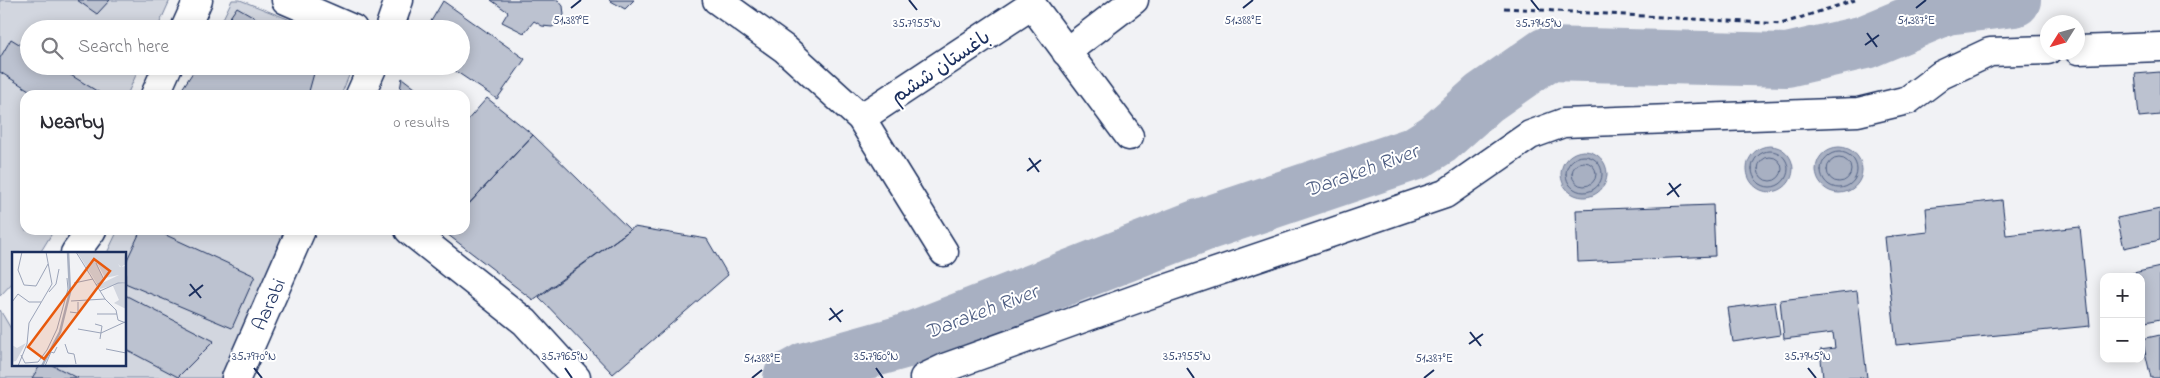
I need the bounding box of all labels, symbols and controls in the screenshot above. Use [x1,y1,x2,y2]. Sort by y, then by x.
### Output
text: 51.389°E [553,12,589,30]
text: 51.388°E [1224,12,1262,30]
text: 51.387°E [1897,12,1935,30]
text: 35.7955°N [893,15,941,33]
text: 35.7945°N [1516,15,1562,33]
north arrow [2040,15,2085,60]
search box [20,20,470,75]
street label: باغستان ششم [886,24,997,112]
icon: search [38,34,66,62]
text: Search here [78,34,169,61]
text: Nearby [40,108,104,138]
text: 0 results [394,111,450,135]
water label: Darakeh River [1301,137,1425,206]
inset map [12,252,126,366]
map controls [2100,273,2145,363]
button: + [2100,273,2145,318]
street label: Aarabi [246,274,295,336]
water label: Darakeh River [921,277,1045,348]
button: − [2100,318,2145,363]
text: 35.7970°N [232,348,276,366]
text: 35.7965°N [542,348,588,366]
text: 35.7960°N [854,348,898,366]
text: 35.7955°N [1163,348,1211,366]
text: 35.7945°N [1785,348,1831,366]
text: 51.388°E [743,350,781,368]
text: 51.387°E [1415,350,1453,368]

